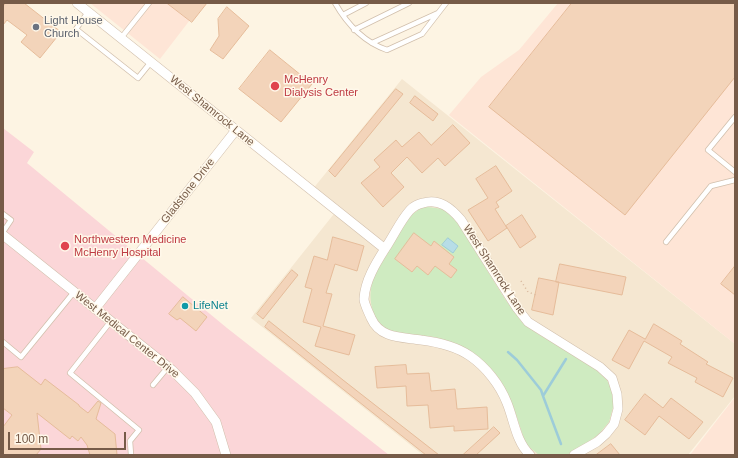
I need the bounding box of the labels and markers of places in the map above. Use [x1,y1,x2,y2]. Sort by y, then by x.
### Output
place label: Light House Church [44,14,103,40]
marker: Light House Church [31,22,41,32]
place label: McHenry Dialysis Center [284,73,358,99]
marker: McHenry Dialysis Center [269,80,281,92]
place label: Northwestern Medicine McHenry Hospital [74,233,186,259]
marker: Northwestern Medicine McHenry Hospital [59,240,71,252]
place label: LifeNet [193,299,228,313]
marker: LifeNet [180,301,190,311]

